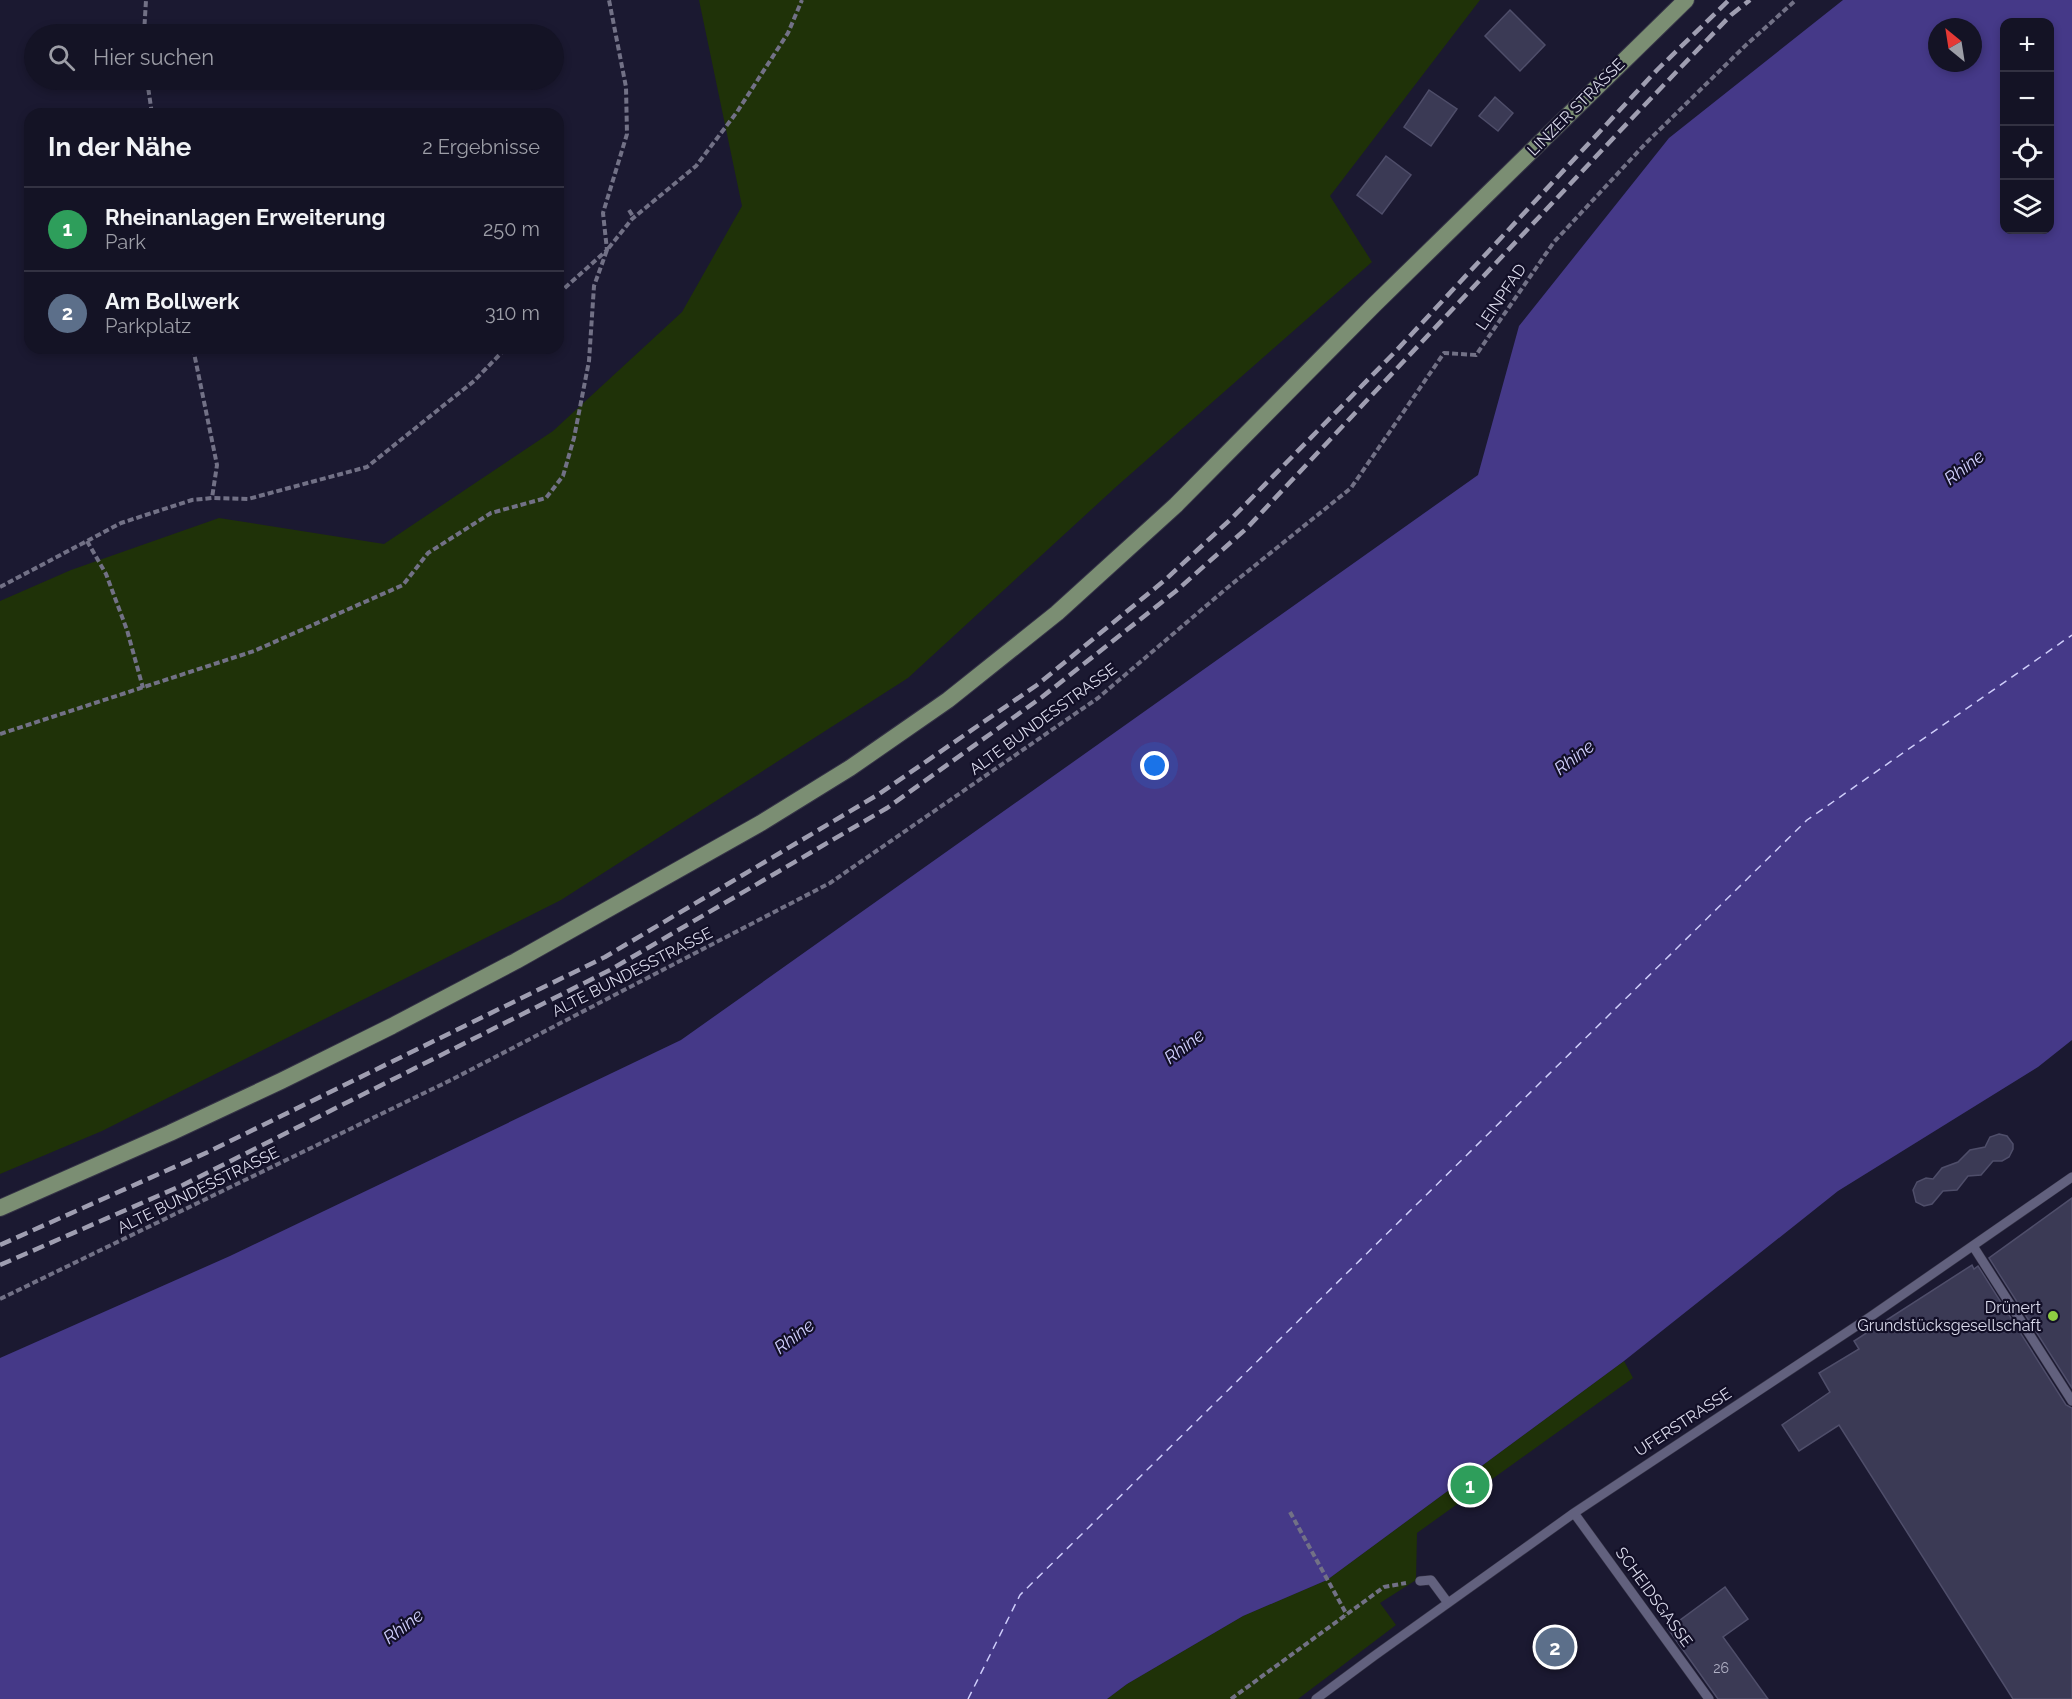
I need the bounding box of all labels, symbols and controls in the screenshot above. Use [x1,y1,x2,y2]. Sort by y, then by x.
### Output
north arrow [1928,18,1982,72]
map controls [2000,18,2054,234]
button: + [2000,18,2054,72]
search box [24,24,564,90]
icon: search [45,41,78,74]
text: Hier suchen [93,44,214,70]
street label: LINZER STRASSE [1523,54,1629,160]
button: − [2000,72,2054,126]
button: locate [2000,126,2054,180]
text: In der Nähe [48,132,191,162]
text: 2 Ergebnisse [422,135,540,159]
button: layers [2000,180,2054,234]
text: Rheinanlagen Erweiterung [105,204,385,230]
text: 1 [63,217,72,241]
text: 250 m [483,217,540,241]
text: Park [105,230,146,254]
street label: LEINPFAD [1472,260,1530,334]
text: Am Bollwerk [105,288,239,314]
text: 2 [62,301,73,325]
text: 310 m [485,301,540,325]
text: Parkplatz [105,314,191,338]
water label: Rhine [1940,445,1989,489]
street label: ALTE BUNDESSTRASSE [966,659,1121,779]
water label: Rhine [1550,735,1599,779]
your location [1140,751,1169,780]
street label: ALTE BUNDESSTRASSE [549,923,716,1021]
water label: Rhine [1160,1024,1209,1068]
street label: ALTE BUNDESSTRASSE [114,1142,282,1237]
place label: Drünert Grundstücksgesellschaft [1857,1298,2042,1335]
marker: Drünert Grundstücksgesellschaft [2046,1309,2060,1323]
water label: Rhine [770,1314,819,1358]
street label: UFERSTRASSE [1631,1384,1735,1460]
pin: 1 [1450,1462,1490,1508]
street label: SCHEIDSGASSE [1611,1543,1697,1651]
water label: Rhine [379,1604,428,1648]
pin: 2 [1536,1624,1574,1670]
house number: 26 [1713,1660,1729,1676]

